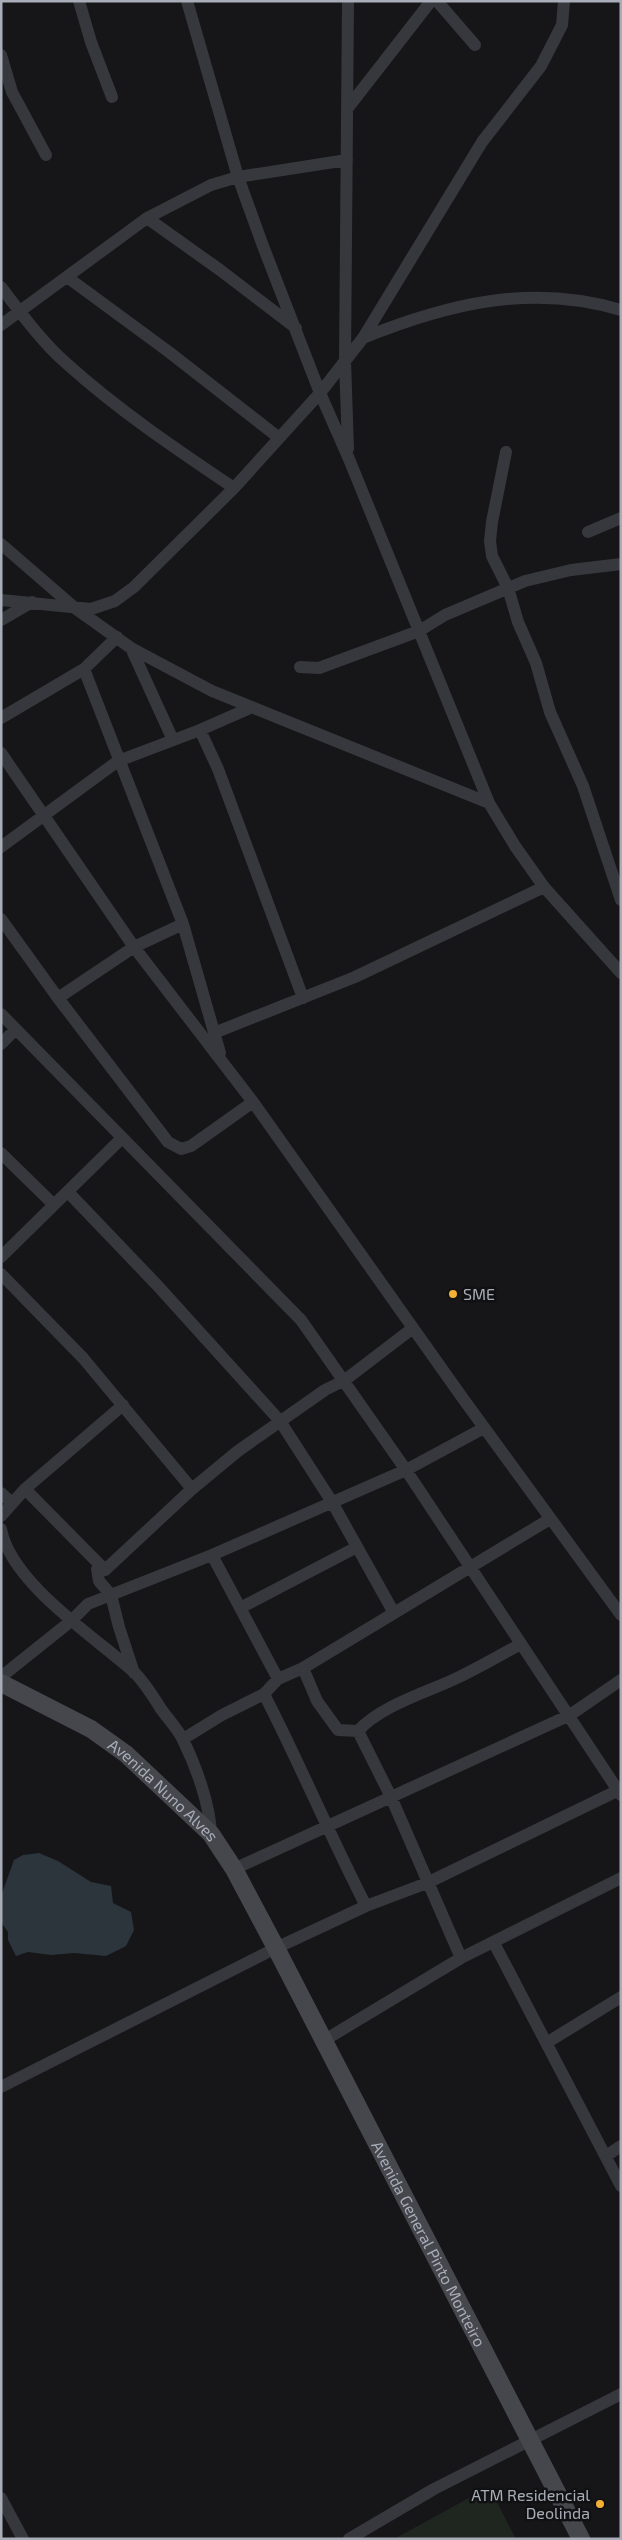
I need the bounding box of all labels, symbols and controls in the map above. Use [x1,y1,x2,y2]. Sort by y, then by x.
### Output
place label: SME [463,1284,495,1303]
marker: SME [447,1288,459,1300]
street label: Avenida Nuno Alves [105,1735,223,1844]
street label: Avenida General Pinto Monteiro [368,2137,490,2350]
place label: ATM Residencial Deolinda [471,2485,590,2522]
marker: ATM Residencial Deolinda [594,2498,606,2510]

